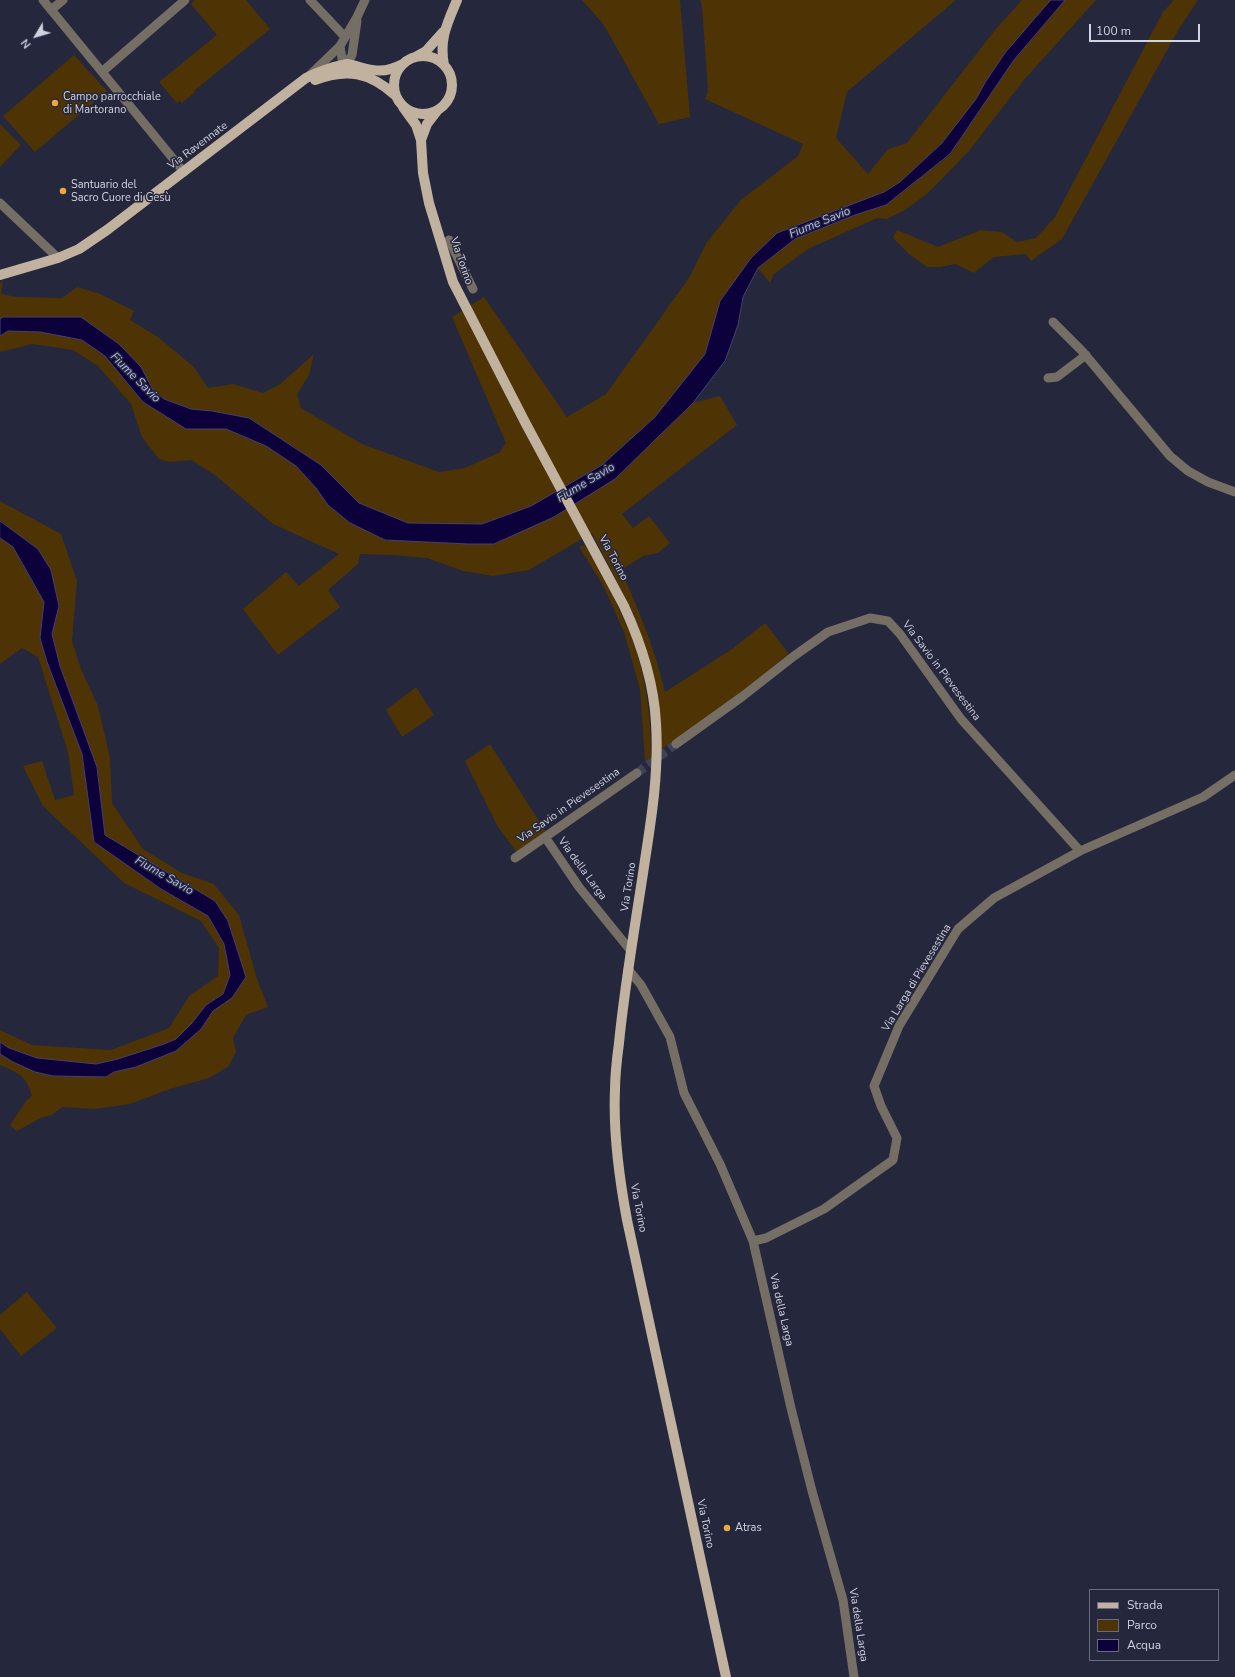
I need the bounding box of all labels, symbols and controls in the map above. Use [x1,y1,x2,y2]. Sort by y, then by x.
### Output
north arrow [16,16,56,56]
scale bar [1091,16,1202,42]
text: 100 m [1096,23,1131,39]
text: N [18,36,35,52]
place label: Campo parrocchiale di Martorano [63,90,161,116]
marker: Campo parrocchiale di Martorano [50,98,60,108]
street label: Via Ravennate [166,119,230,173]
place label: Santuario del Sacro Cuore di Gesù [71,178,171,204]
marker: Santuario del Sacro Cuore di Gesù [58,186,68,196]
water label: Fiume Savio [787,204,853,242]
street label: Via Torino [447,235,475,287]
water label: Fiume Savio [107,350,163,406]
water label: Fiume Savio [554,460,618,506]
street label: Via Torino [596,533,630,583]
street label: Via Savio in Pievesestina [899,618,983,724]
street label: Via Savio in Pievesestina [515,766,623,846]
street label: Via della Larga [555,835,609,903]
water label: Fiume Savio [132,853,196,899]
street label: Via Torino [619,862,639,912]
street label: Via Larga di Pievesestina [880,922,954,1034]
street label: Via Torino [627,1182,649,1234]
street label: Via della Larga [766,1272,796,1348]
street label: Via Torino [693,1498,717,1550]
place label: Atras [735,1521,762,1535]
marker: Atras [722,1523,732,1533]
street label: Via della Larga [846,1587,870,1663]
legend [1089,1589,1219,1661]
text: Strada [1127,1597,1163,1613]
text: Parco [1127,1617,1157,1633]
text: Acqua [1127,1637,1161,1653]

